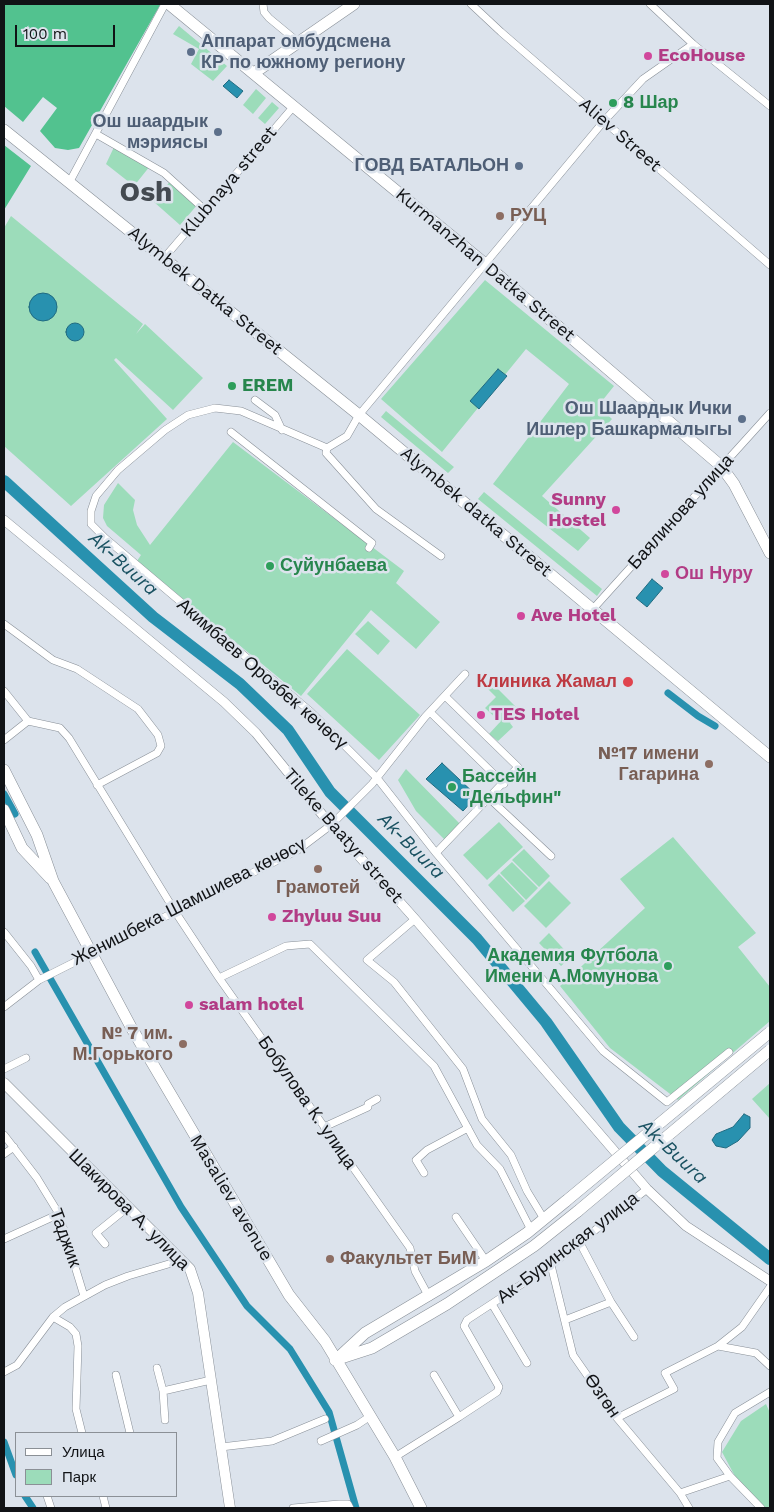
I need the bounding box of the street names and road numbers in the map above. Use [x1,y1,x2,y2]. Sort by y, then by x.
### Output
street label: Aliev Street [574,93,666,177]
street label: Klubnaya street [176,122,282,242]
street label: Kurmanzhan Datka Street [391,184,579,346]
street label: Alymbek Datka Street [123,222,287,360]
street label: Alymbek datka Street [396,442,556,582]
street label: Баялинова улица [624,450,738,574]
street label: Акимбаев Орозбек көчөсү [172,594,352,754]
street label: Tileke Baatyr street [278,764,408,908]
street label: Женишбека Шамшиева көчөсү [68,833,310,971]
street label: Бобулова К. улица [253,1032,361,1174]
street label: Masaliev avenue [185,1131,277,1265]
street label: Шакирова А. улица [64,1145,194,1275]
street label: Ак-Буринская улица [493,1188,643,1308]
street label: Таджик [44,1206,86,1270]
street label: Өзгөн [579,1370,625,1422]

